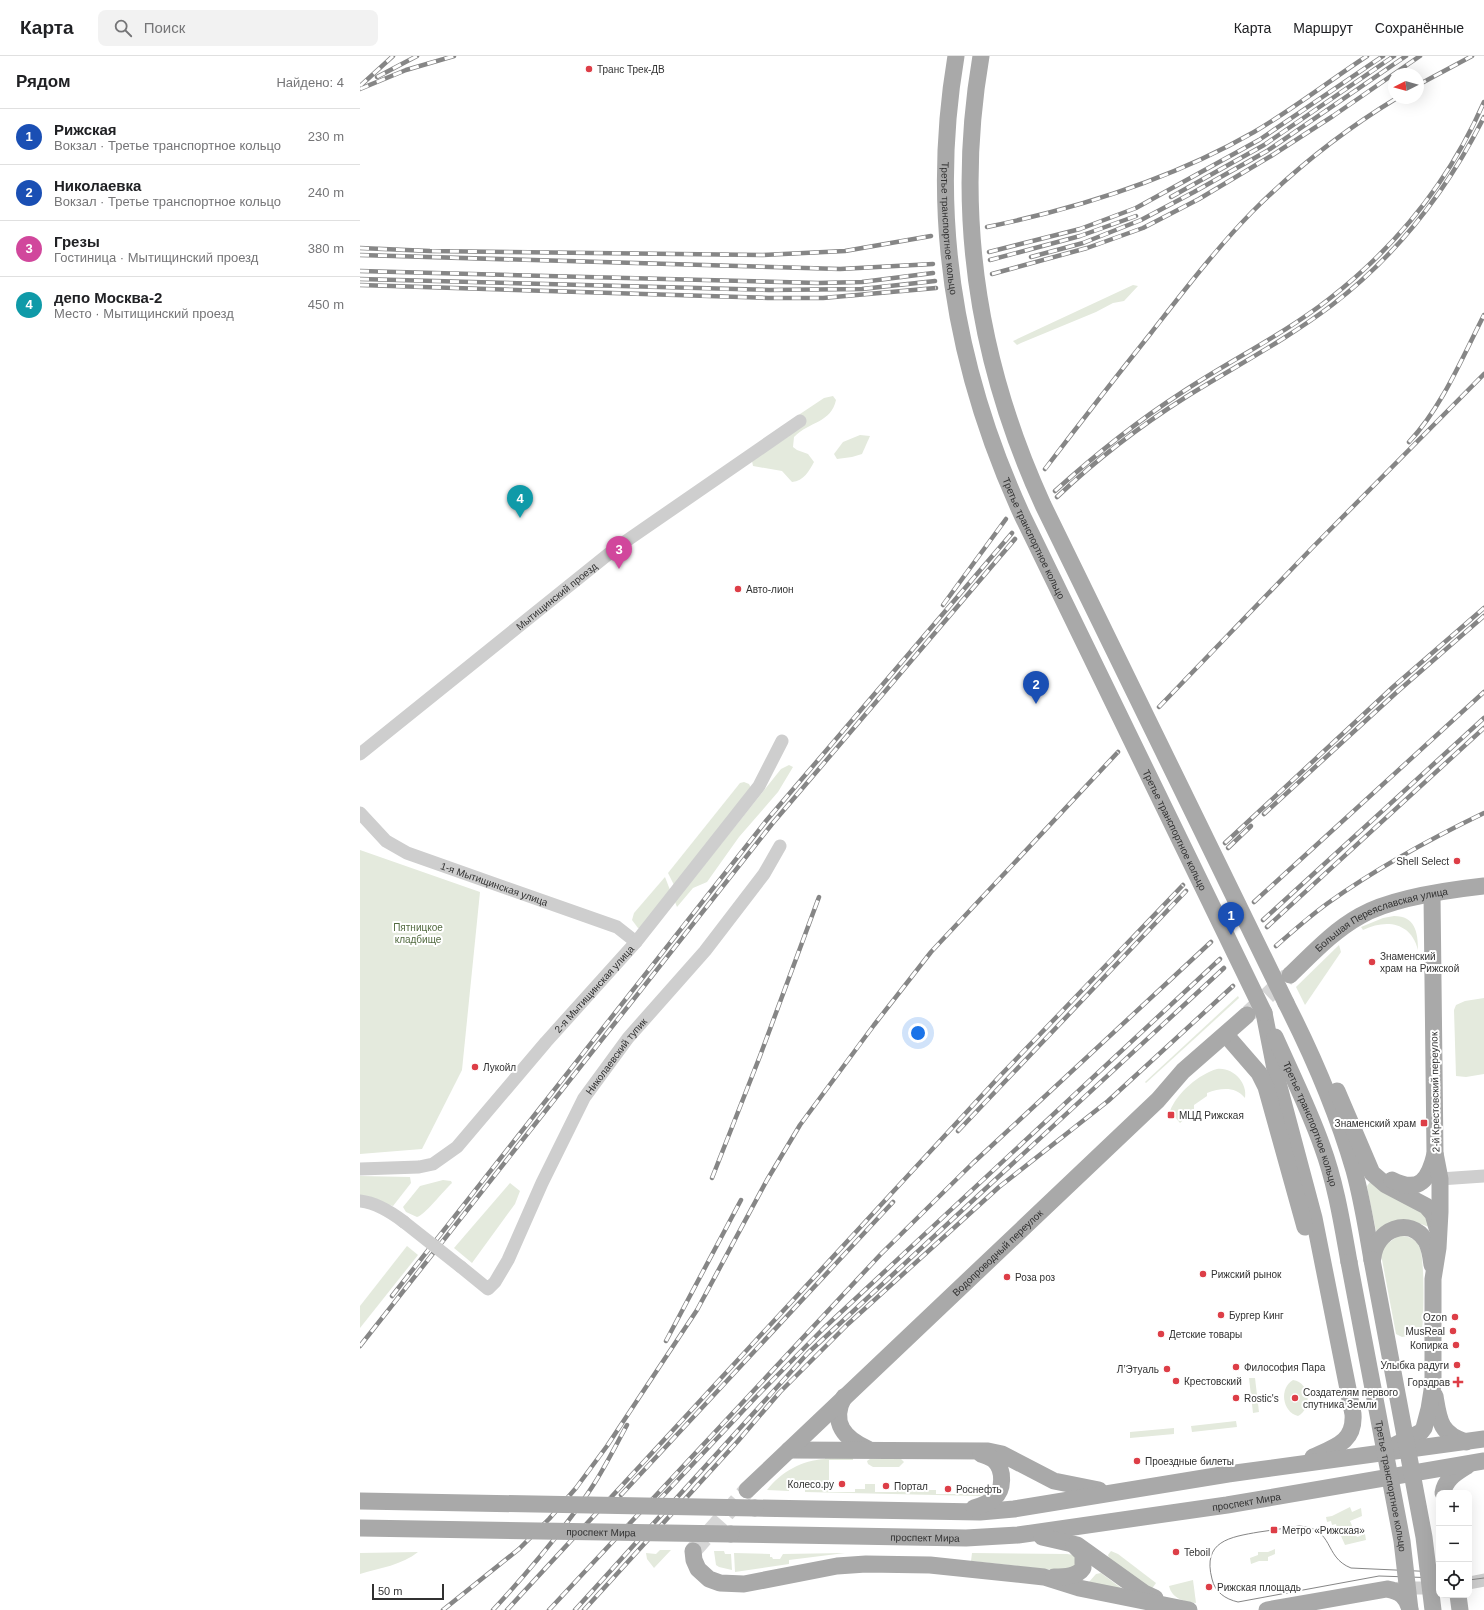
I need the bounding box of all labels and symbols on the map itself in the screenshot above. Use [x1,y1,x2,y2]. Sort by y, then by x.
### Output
marker: Транс Трек-ДВ [584,64,594,74]
place label: Транс Трек-ДВ [597,64,665,75]
north arrow [1388,68,1424,104]
street label: Третье транспортное кольцо [940,162,960,296]
street label: Третье транспортное кольцо [1001,476,1068,601]
pin: 4 [507,485,533,518]
pin: 3 [606,536,632,569]
street label: Мытищинский проезд [514,560,599,632]
marker: Авто-лион [733,584,743,594]
place label: Авто-лион [746,584,794,595]
pin: 2 [1023,671,1049,704]
street label: Третье транспортное кольцо [1141,768,1209,893]
place label: Shell Select [1396,856,1449,867]
marker: Shell Select [1452,856,1462,866]
street label: 1-я Мытищинская улица [439,860,550,908]
street label: Большая Переяславская улица [1313,885,1449,953]
pin: 1 [1218,902,1244,935]
park label: Пятницкое кладбище [393,922,443,945]
street label: 2-я Мытищинская улица [552,943,636,1034]
place label: Знаменский храм на Рижской [1380,951,1459,974]
marker: Знаменский храм на Рижской [1367,957,1377,967]
street label: Николаевский тупик [583,1015,649,1096]
your location [908,1023,928,1043]
street label: 2-й Крестовский переулок [1428,1031,1442,1152]
street label: Третье транспортное кольцо [1281,1060,1340,1188]
marker: Лукойл [470,1062,480,1072]
place label: Лукойл [483,1062,516,1073]
marker: МЦД Рижская [1166,1110,1176,1120]
place label: МЦД Рижская [1179,1110,1244,1121]
place label: Знаменский храм [1335,1118,1416,1129]
marker: Знаменский храм [1419,1118,1429,1128]
street label: Водопроводный переулок [950,1207,1045,1298]
marker: Рижский рынок [1198,1269,1208,1279]
place label: Рижский рынок [1211,1269,1282,1280]
marker: Роза роз [1002,1272,1012,1282]
place label: Роза роз [1015,1272,1056,1283]
marker: Бургер Кинг [1216,1310,1226,1320]
place label: Бургер Кинг [1229,1310,1284,1321]
place label: Ozon [1423,1312,1447,1323]
marker: Ozon [1450,1312,1460,1322]
place label: MusReal [1406,1326,1445,1337]
marker: MusReal [1448,1326,1458,1336]
marker: Детские товары [1156,1329,1166,1339]
place label: Детские товары [1169,1329,1242,1340]
place label: Копирка [1410,1340,1448,1351]
marker: Копирка [1451,1340,1461,1350]
place label: Улыбка радуги [1380,1360,1449,1371]
marker: Улыбка радуги [1452,1360,1462,1370]
marker: Философия Пара [1231,1362,1241,1372]
place label: Философия Пара [1244,1362,1326,1373]
place label: Л’Этуаль [1117,1364,1159,1375]
marker: Л’Этуаль [1162,1364,1172,1374]
marker: Крестовский [1171,1376,1181,1386]
place label: Крестовский [1184,1376,1242,1387]
place label: Горздрав [1408,1377,1450,1388]
marker: Горздрав [1453,1377,1463,1387]
place label: Создателям первого спутника Земли [1303,1387,1399,1410]
marker: Rostic's [1231,1393,1241,1403]
place label: Rostic's [1244,1393,1279,1404]
marker: Создателям первого спутника Земли [1290,1393,1300,1403]
street label: Третье транспортное кольцо [1374,1420,1409,1553]
marker: Проездные билеты [1132,1456,1142,1466]
place label: Проездные билеты [1145,1456,1234,1467]
place label: Колесо.ру [788,1479,834,1490]
marker: Колесо.ру [837,1479,847,1489]
marker: Портал [881,1481,891,1491]
place label: Портал [894,1481,928,1492]
marker: Роснефть [943,1484,953,1494]
place label: Роснефть [956,1484,1002,1495]
street label: проспект Мира [1211,1490,1282,1513]
marker: Метро «Рижская» [1269,1525,1279,1535]
place label: Метро «Рижская» [1282,1525,1365,1536]
street label: проспект Мира [566,1526,636,1538]
street label: проспект Мира [890,1531,960,1543]
marker: Teboil [1171,1547,1181,1557]
place label: Teboil [1184,1547,1210,1558]
scale bar [372,1582,444,1601]
marker: Рижская площадь [1204,1582,1214,1592]
place label: Рижская площадь [1217,1582,1301,1593]

